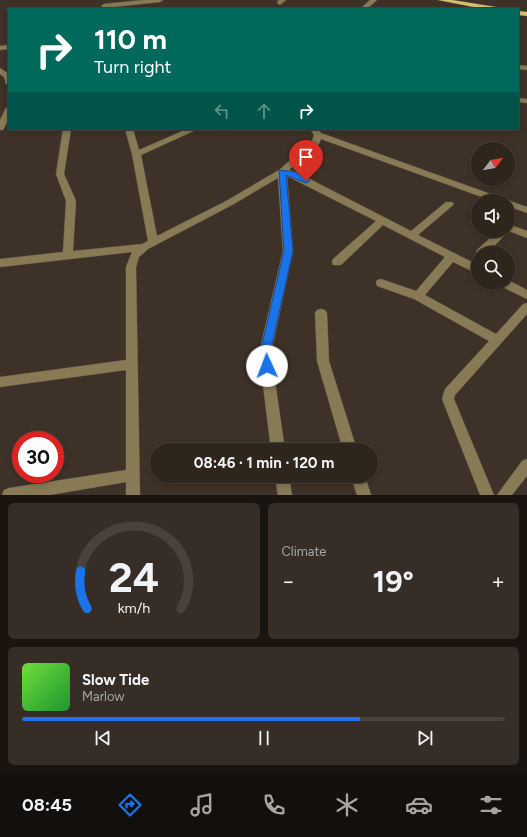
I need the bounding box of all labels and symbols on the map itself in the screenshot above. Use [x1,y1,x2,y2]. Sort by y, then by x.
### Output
pin [289,140,323,181]
north arrow [471,142,515,186]
position arrow [246,345,288,387]
speed limit sign: 30 [12,431,64,483]

